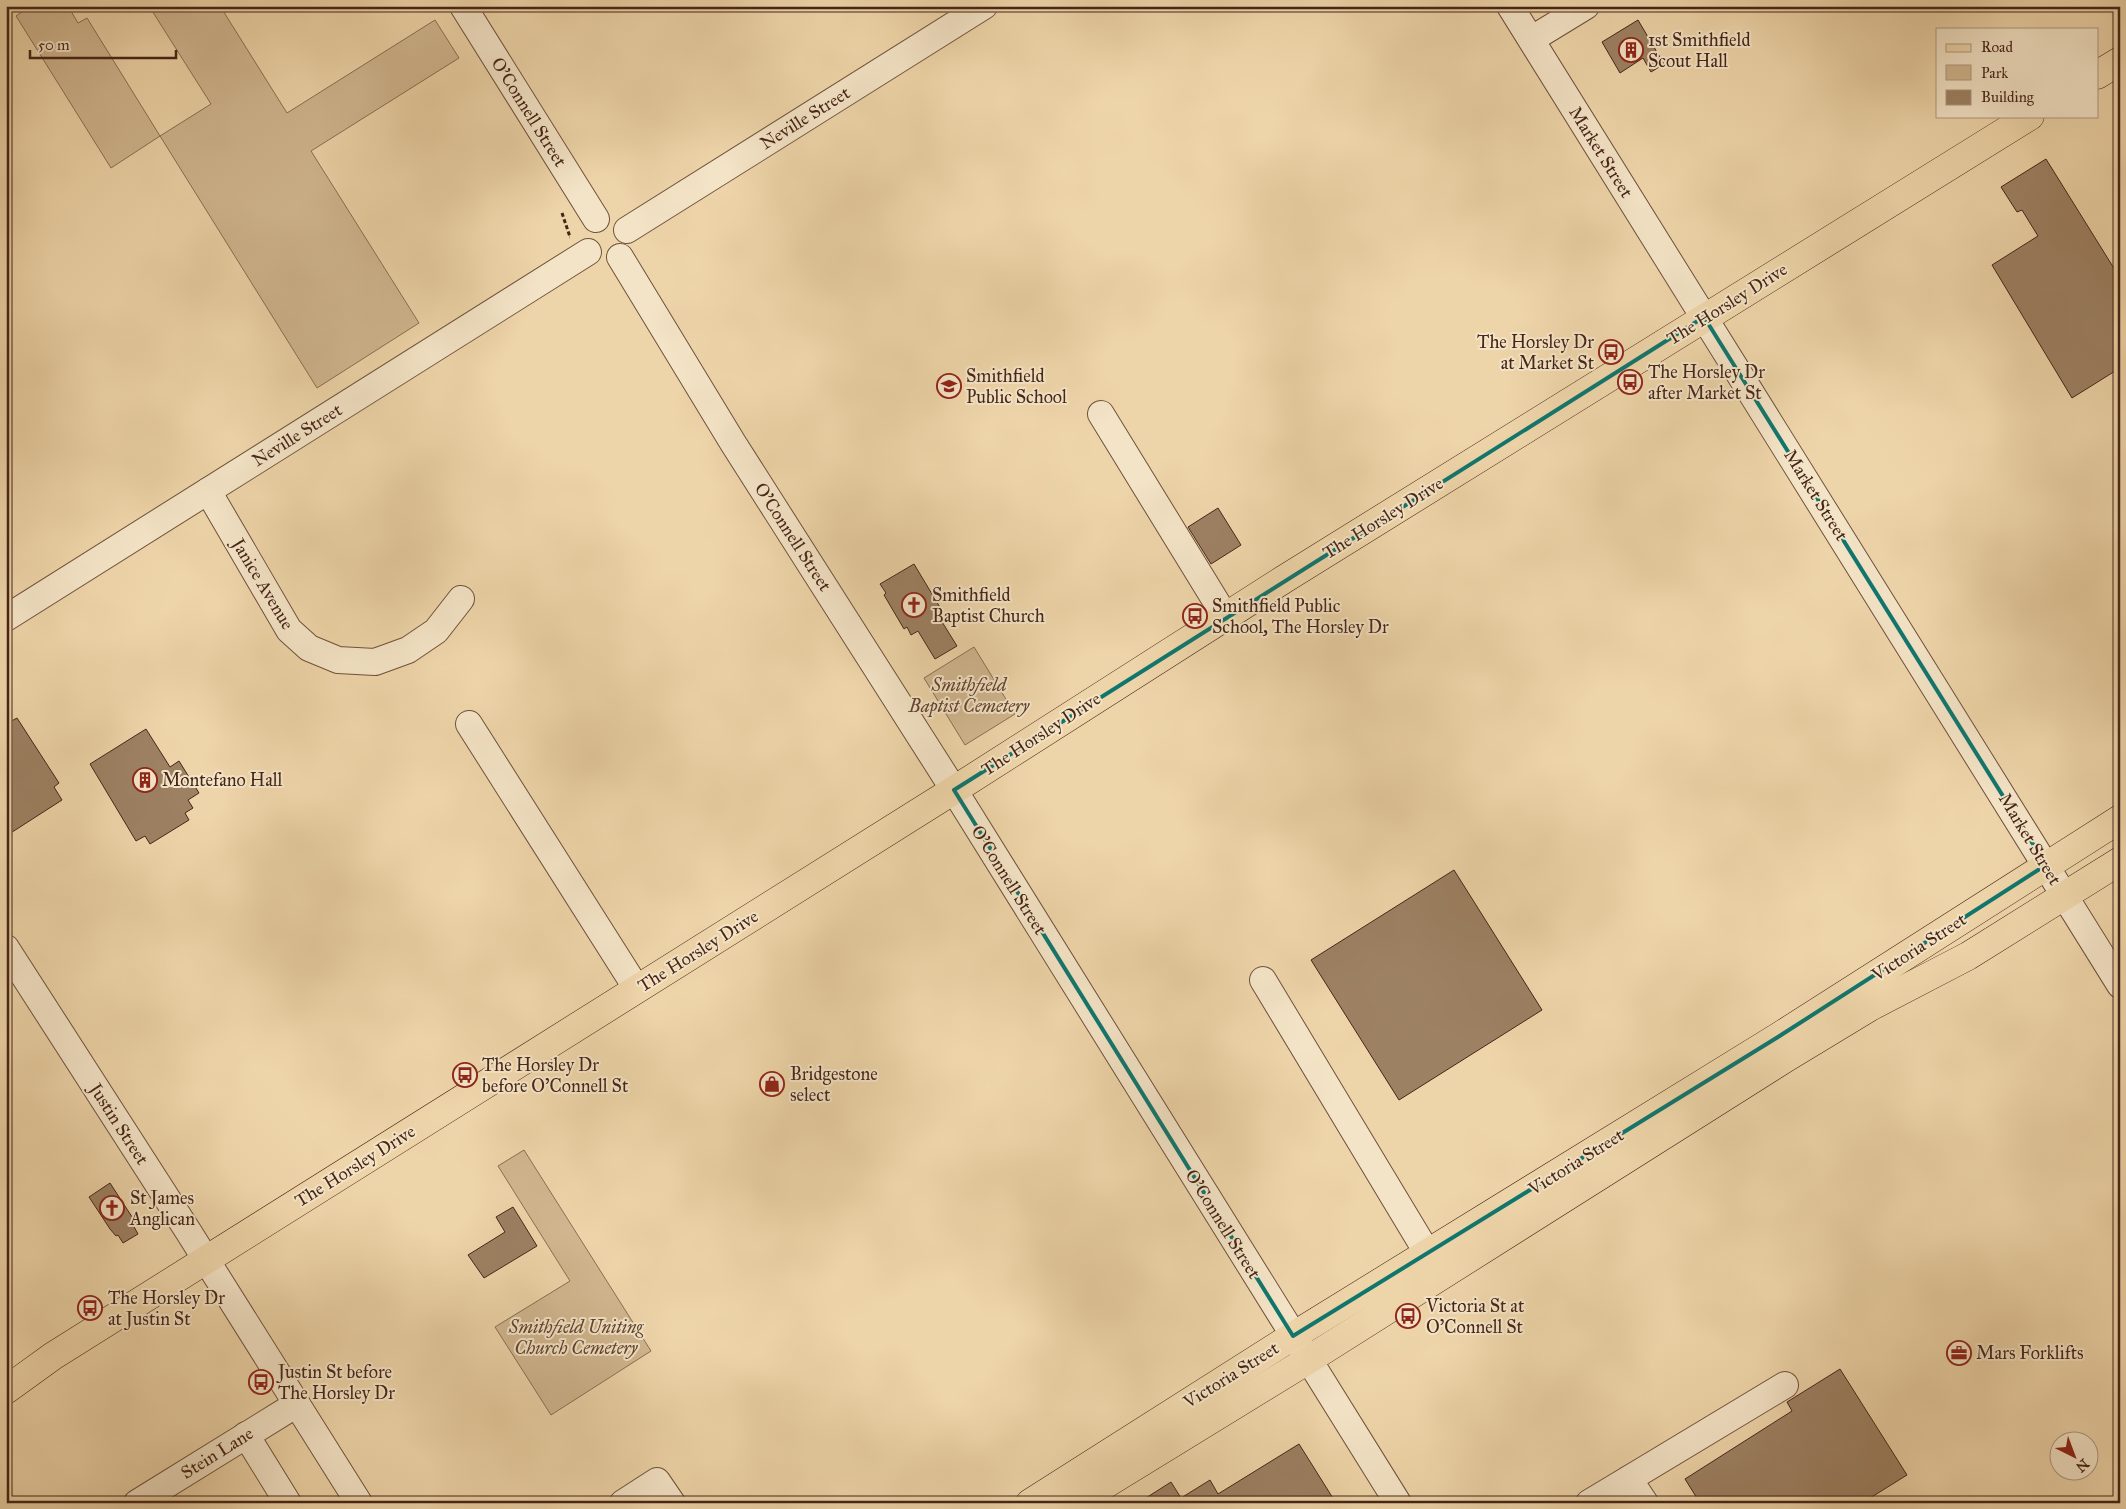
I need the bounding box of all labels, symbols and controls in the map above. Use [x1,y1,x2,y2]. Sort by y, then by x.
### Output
scale bar [30,28,176,60]
legend [1936,28,2098,118]
place label: 1st Smithfield Scout Hall [1648,29,1750,72]
text: 50 m [38,36,70,54]
building icon: 1st Smithfield Scout Hall [1618,37,1644,63]
text: Road [1981,38,2013,56]
street label: O'Connell Street [487,53,572,171]
text: Park [1981,64,2008,82]
street label: Neville Street [756,81,855,154]
text: Building [1981,88,2035,106]
street label: Market Street [1564,102,1638,202]
street label: The Horsley Drive [1663,258,1791,350]
place label: The Horsley Dr at Market St [1477,331,1595,374]
bus stop icon: The Horsley Dr at Market St [1598,339,1624,365]
place label: The Horsley Dr after Market St [1648,361,1765,404]
place label: Smithfield Public School [966,365,1067,408]
bus stop icon: The Horsley Dr after Market St [1617,369,1643,395]
school or university icon: Smithfield Public School [936,373,962,399]
street label: Neville Street [248,398,347,471]
street label: Market Street [1779,445,1853,545]
street label: The Horsley Drive [1319,472,1447,564]
street label: O'Connell Street [750,479,837,596]
street label: Janice Avenue [225,533,299,634]
place label: Smithfield Baptist Church [932,584,1045,627]
church icon: Smithfield Baptist Church [901,592,927,618]
place label: Smithfield Public School, The Horsley Dr [1212,595,1389,638]
bus stop icon: Smithfield Public School, The Horsley Dr [1182,603,1208,629]
park label: Smithfield Baptist Cemetery [908,674,1031,718]
street label: The Horsley Drive [977,687,1105,781]
building icon: Montefano Hall [132,767,158,793]
place label: Montefano Hall [162,769,283,791]
street label: Market Street [1994,789,2066,890]
street label: O'Connell Street [967,821,1052,939]
street label: The Horsley Drive [634,905,762,997]
street label: Victoria Street [1867,908,1971,986]
place label: The Horsley Dr before O'Connell St [482,1054,629,1097]
bus stop icon: The Horsley Dr before O'Connell St [452,1062,478,1088]
place label: Bridgestone select [790,1063,878,1106]
shop icon: Bridgestone select [759,1071,785,1097]
street label: Justin Street [83,1077,154,1170]
street label: The Horsley Drive [291,1120,419,1212]
street label: Victoria Street [1523,1124,1628,1201]
street label: O'Connell Street [1181,1165,1266,1283]
place label: St James Anglican [129,1187,195,1231]
church icon: St James Anglican [99,1195,125,1221]
place label: The Horsley Dr at Justin St [108,1287,225,1331]
bus stop icon: The Horsley Dr at Justin St [77,1295,103,1321]
place label: Victoria St at O'Connell St [1425,1295,1525,1338]
bus stop icon: Victoria St at O'Connell St [1395,1303,1421,1329]
park label: Smithfield Uniting Church Cemetery [508,1316,644,1359]
street label: Victoria Street [1178,1337,1283,1414]
office icon: Mars Forklifts [1946,1340,1972,1366]
place label: Mars Forklifts [1976,1342,2084,1364]
place label: Justin St before The Horsley Dr [276,1361,395,1404]
bus stop icon: Justin St before The Horsley Dr [248,1369,274,1395]
street label: Stein Lane [177,1422,257,1484]
north arrow [2048,1432,2098,1482]
text: N [2072,1455,2092,1476]

